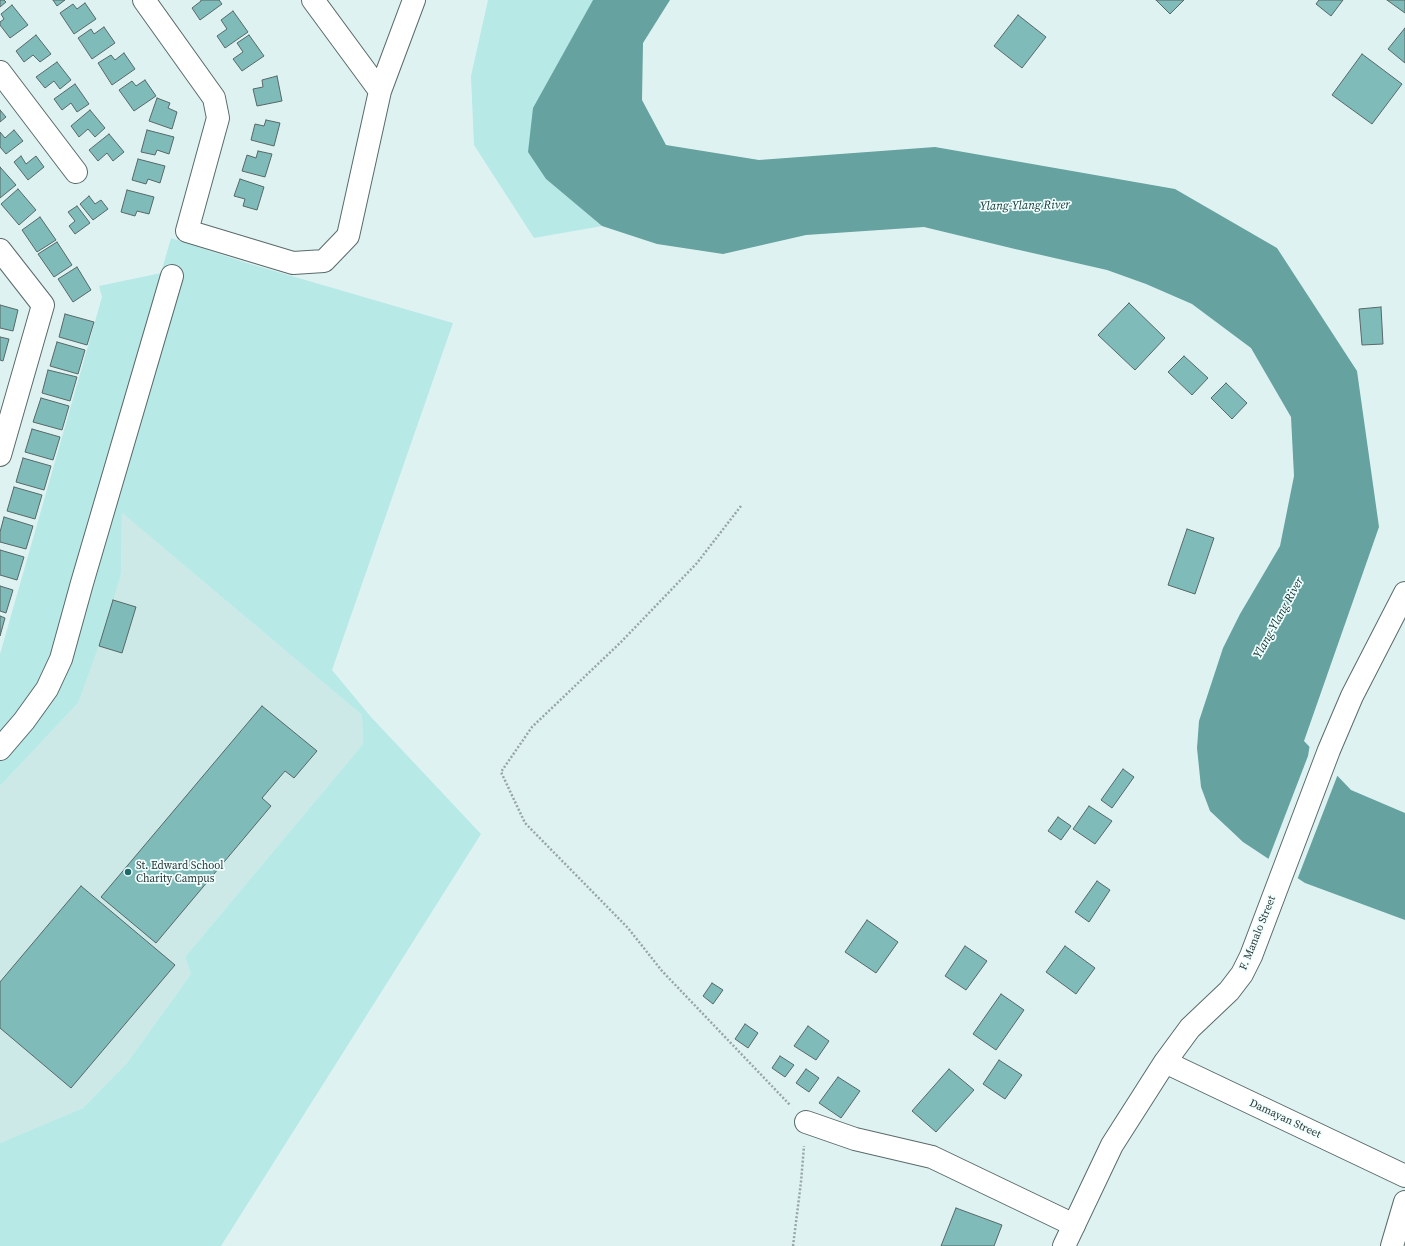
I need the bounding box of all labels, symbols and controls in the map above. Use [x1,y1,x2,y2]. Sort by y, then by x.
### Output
water label: Ylang-Ylang River [980,198,1070,214]
water label: Ylang-Ylang River [1251,575,1307,661]
place label: St. Edward School Charity Campus [136,859,224,885]
marker: St. Edward School Charity Campus [123,867,133,877]
street label: F. Manalo Street [1237,894,1279,972]
street label: Damayan Street [1247,1097,1323,1141]

